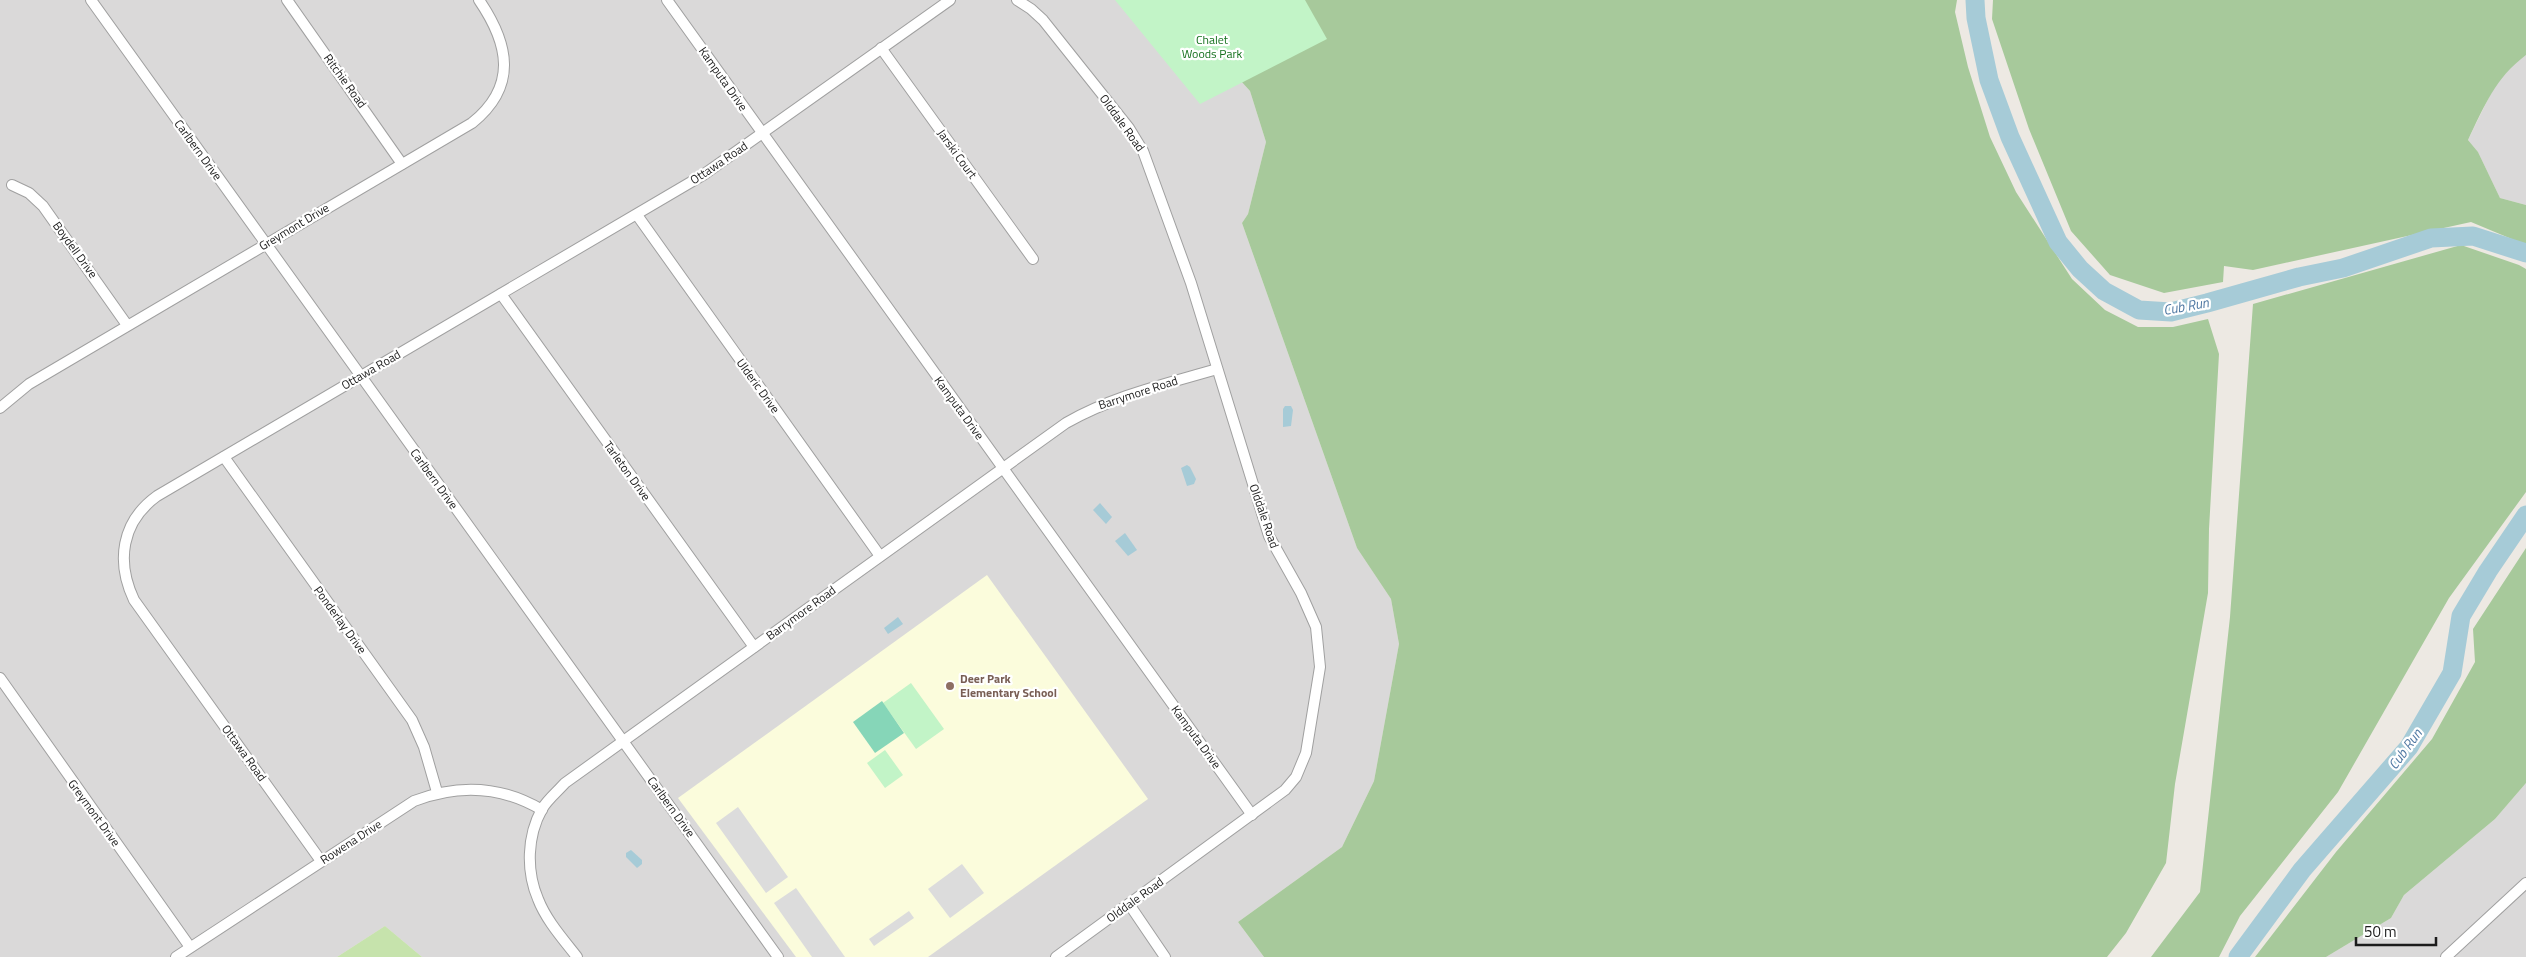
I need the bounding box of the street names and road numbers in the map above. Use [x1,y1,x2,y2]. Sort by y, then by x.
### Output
street label: Kamputa Drive [694,43,753,115]
street label: Ritchie Road [319,50,372,112]
street label: Olddale Road [1095,90,1150,155]
street label: Carlbern Drive [170,115,227,184]
street label: Jarski Court [933,125,983,183]
street label: Ottawa Road [686,136,751,189]
street label: Greymont Drive [255,198,333,255]
street label: Boydell Drive [48,217,103,282]
street label: Ottawa Road [337,345,404,394]
street label: Ulderic Drive [732,354,785,417]
street label: Barrymore Road [1096,371,1180,414]
street label: Kamputa Drive [930,372,989,444]
street label: Tarleton Drive [599,437,656,505]
street label: Carlbern Drive [406,444,463,513]
street label: Olddale Road [1245,481,1284,551]
street label: Barrymore Road [762,581,840,645]
street label: Ponderlay Drive [309,582,372,658]
street label: Kamputa Drive [1167,701,1226,773]
street label: Ottawa Road [217,720,272,785]
street label: Carlbern Drive [643,772,700,841]
street label: Greymont Drive [63,775,125,850]
street label: Rowena Drive [316,815,385,869]
street label: Olddale Road [1102,872,1167,927]

